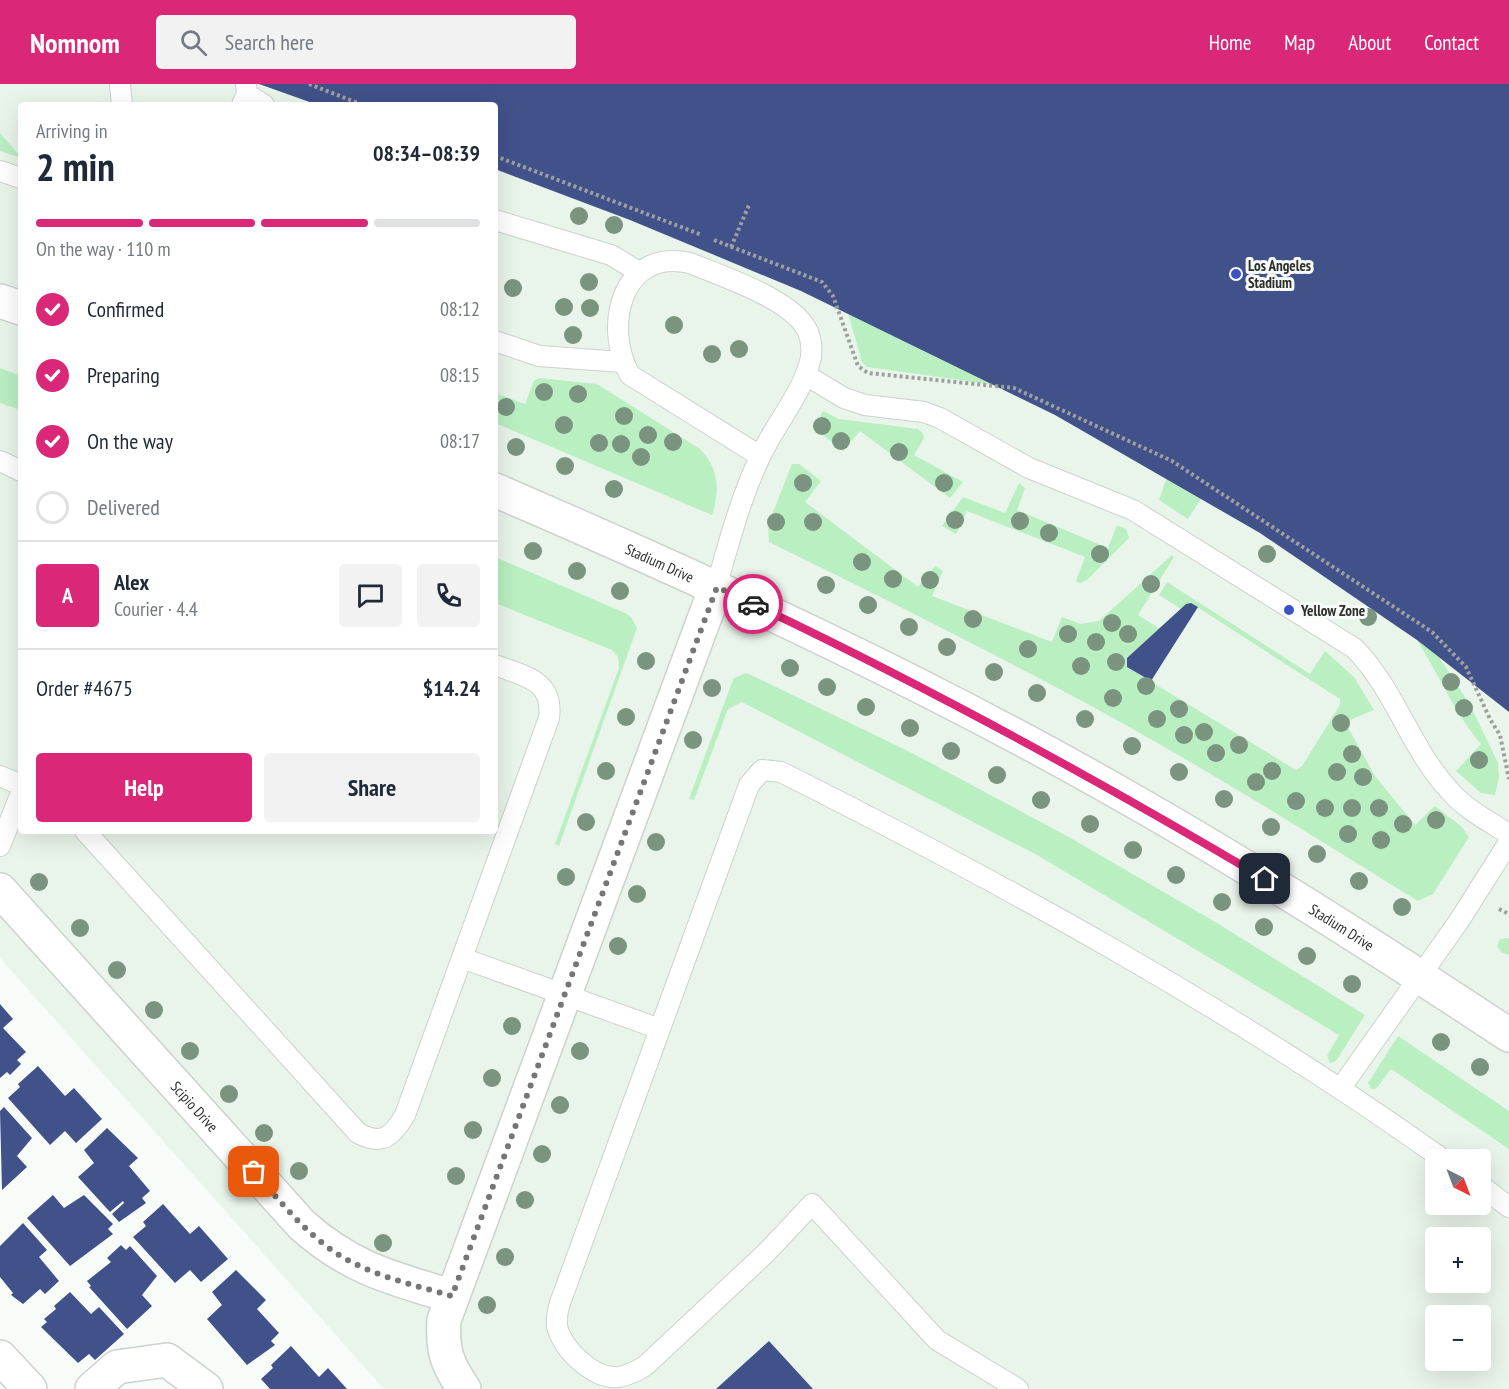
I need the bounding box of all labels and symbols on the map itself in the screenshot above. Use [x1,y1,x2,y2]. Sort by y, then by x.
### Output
place label: Los Angeles Stadium [1248,256,1311,292]
marker: Los Angeles Stadium [1229,267,1243,281]
street label: Stadium Drive [623,539,697,586]
courier [723,574,783,634]
place label: Yellow Zone [1300,601,1365,620]
marker: Yellow Zone [1282,603,1296,617]
pin [1239,853,1290,904]
street label: Stadium Drive [1306,899,1378,954]
street label: Scipio Drive [167,1077,223,1135]
pin [228,1146,279,1197]
north arrow [1425,1149,1491,1215]

